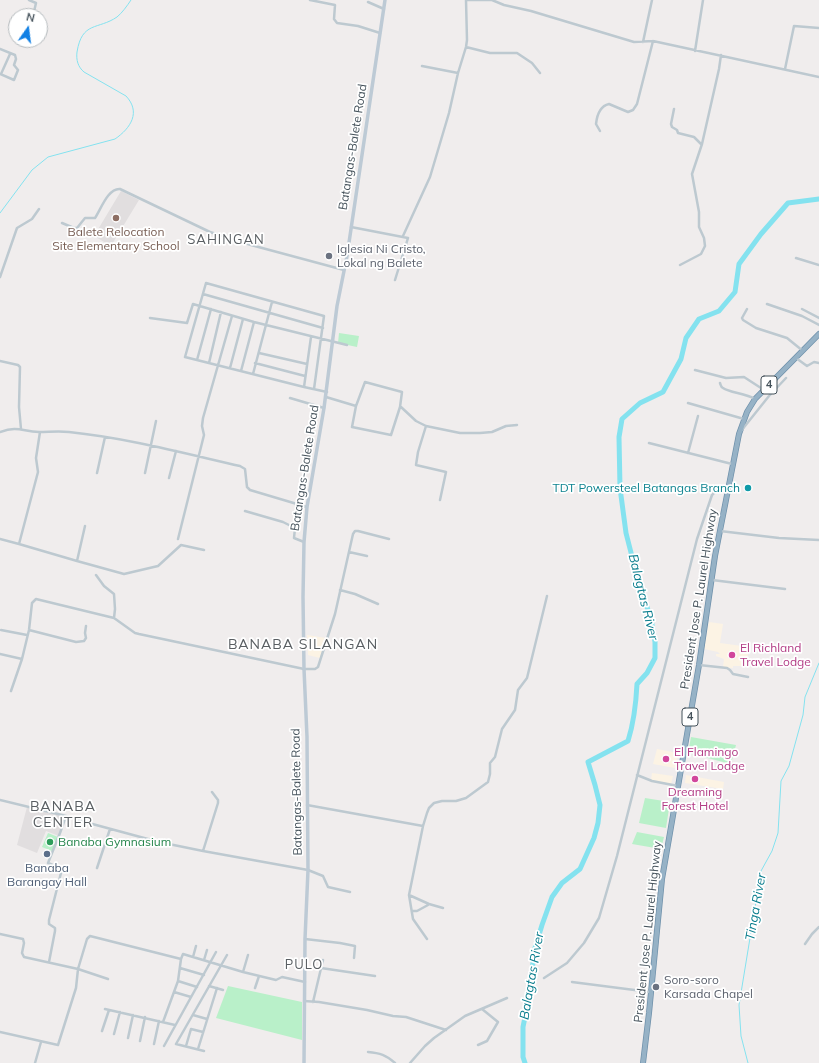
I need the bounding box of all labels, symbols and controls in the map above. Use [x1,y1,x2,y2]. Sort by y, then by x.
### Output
north arrow [8,8,48,48]
text: N [25,10,36,25]
street label: Batangas-Balete Road [336,83,370,211]
marker: Balete Relocation Site Elementary School [111,213,121,223]
place label: Balete Relocation Site Elementary School [52,225,180,253]
district label: SAHINGAN [187,232,265,248]
place label: Iglesia Ni Cristo, Lokal ng Balete [337,242,426,270]
marker: Iglesia Ni Cristo, Lokal ng Balete [324,251,334,261]
road number: 4 [761,376,777,394]
street label: Batangas-Balete Road [288,404,322,532]
place label: TDT Powersteel Batangas Branch [552,481,740,495]
marker: TDT Powersteel Batangas Branch [743,483,753,493]
street label: President Jose P. Laurel Highway [678,508,720,690]
water label: Balagtas River [625,552,661,642]
district label: BANABA SILANGAN [228,637,378,653]
place label: El Richland Travel Lodge [740,641,811,669]
marker: El Richland Travel Lodge [727,650,737,660]
road number: 4 [682,708,698,726]
street label: Batangas-Balete Road [289,728,305,856]
place label: El Flamingo Travel Lodge [674,745,745,773]
marker: El Flamingo Travel Lodge [661,754,671,764]
marker: Dreaming Forest Hotel [690,774,700,784]
place label: Dreaming Forest Hotel [662,785,728,813]
district label: BANABA CENTER [30,799,96,832]
place label: Banaba Gymnasium [58,835,171,849]
marker: Banaba Gymnasium [45,837,55,847]
street label: President Jose P. Laurel Highway [631,841,665,1023]
marker: Banaba Barangay Hall [42,849,52,859]
place label: Banaba Barangay Hall [7,861,87,889]
water label: Tinga River [742,872,770,942]
water label: Balagtas River [517,931,547,1021]
district label: PULO [285,957,323,973]
place label: Soro-soro Karsada Chapel [664,973,753,1001]
marker: Soro-soro Karsada Chapel [651,982,661,992]

